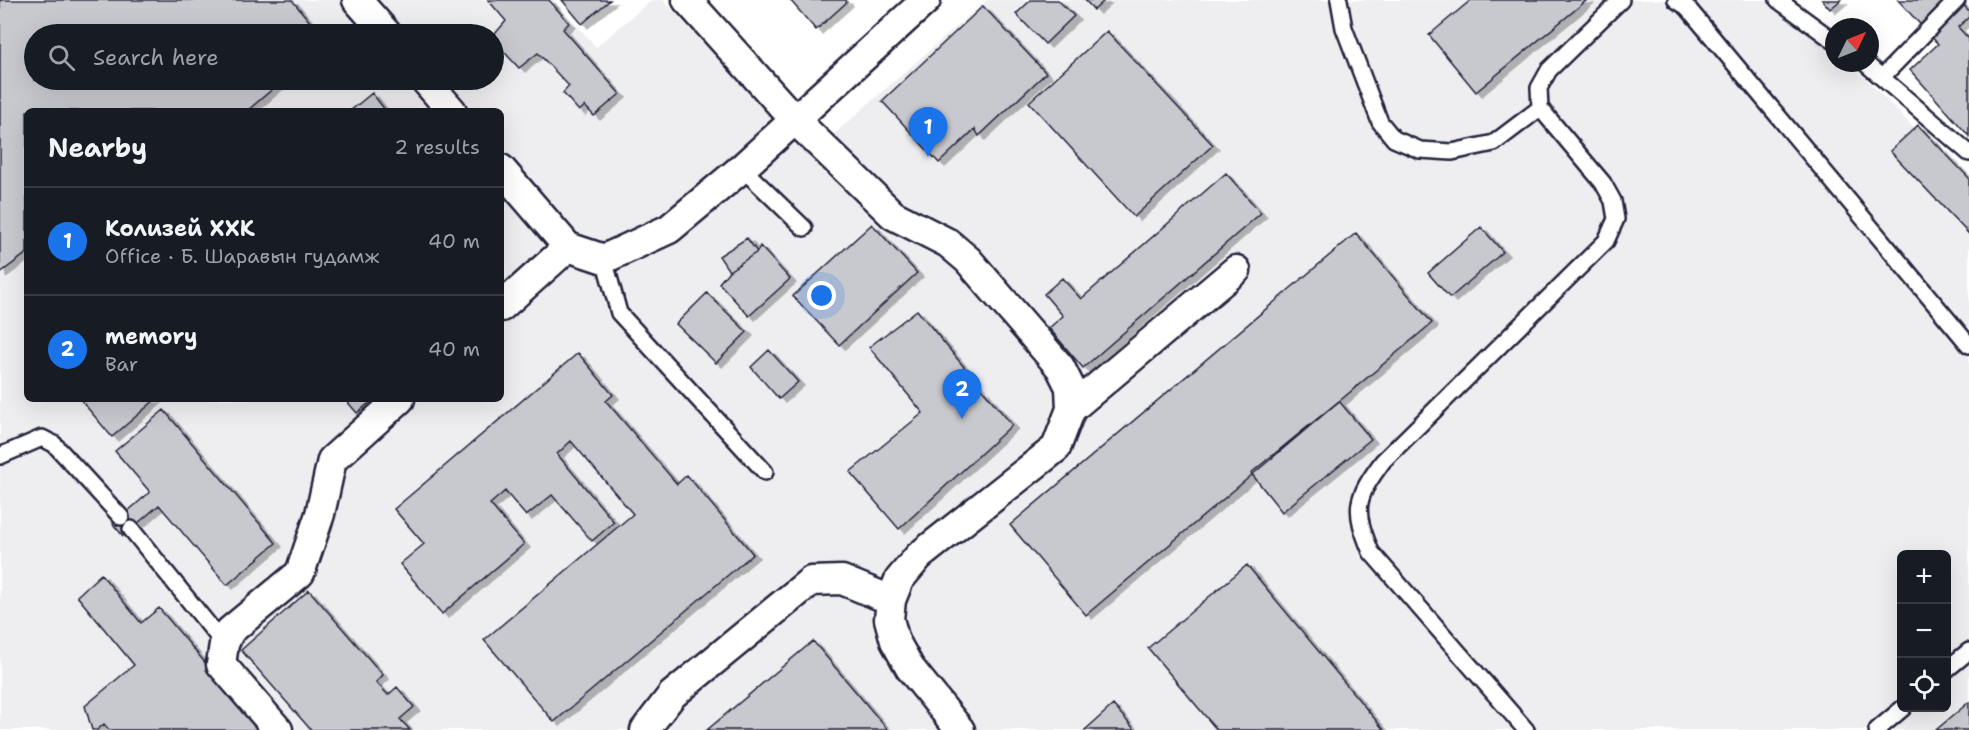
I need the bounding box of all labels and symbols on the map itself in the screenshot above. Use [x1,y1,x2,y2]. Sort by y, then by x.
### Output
north arrow [1825,18,1879,72]
pin: 1 [908,108,948,157]
your location [807,281,836,310]
pin: 2 [942,370,982,419]

